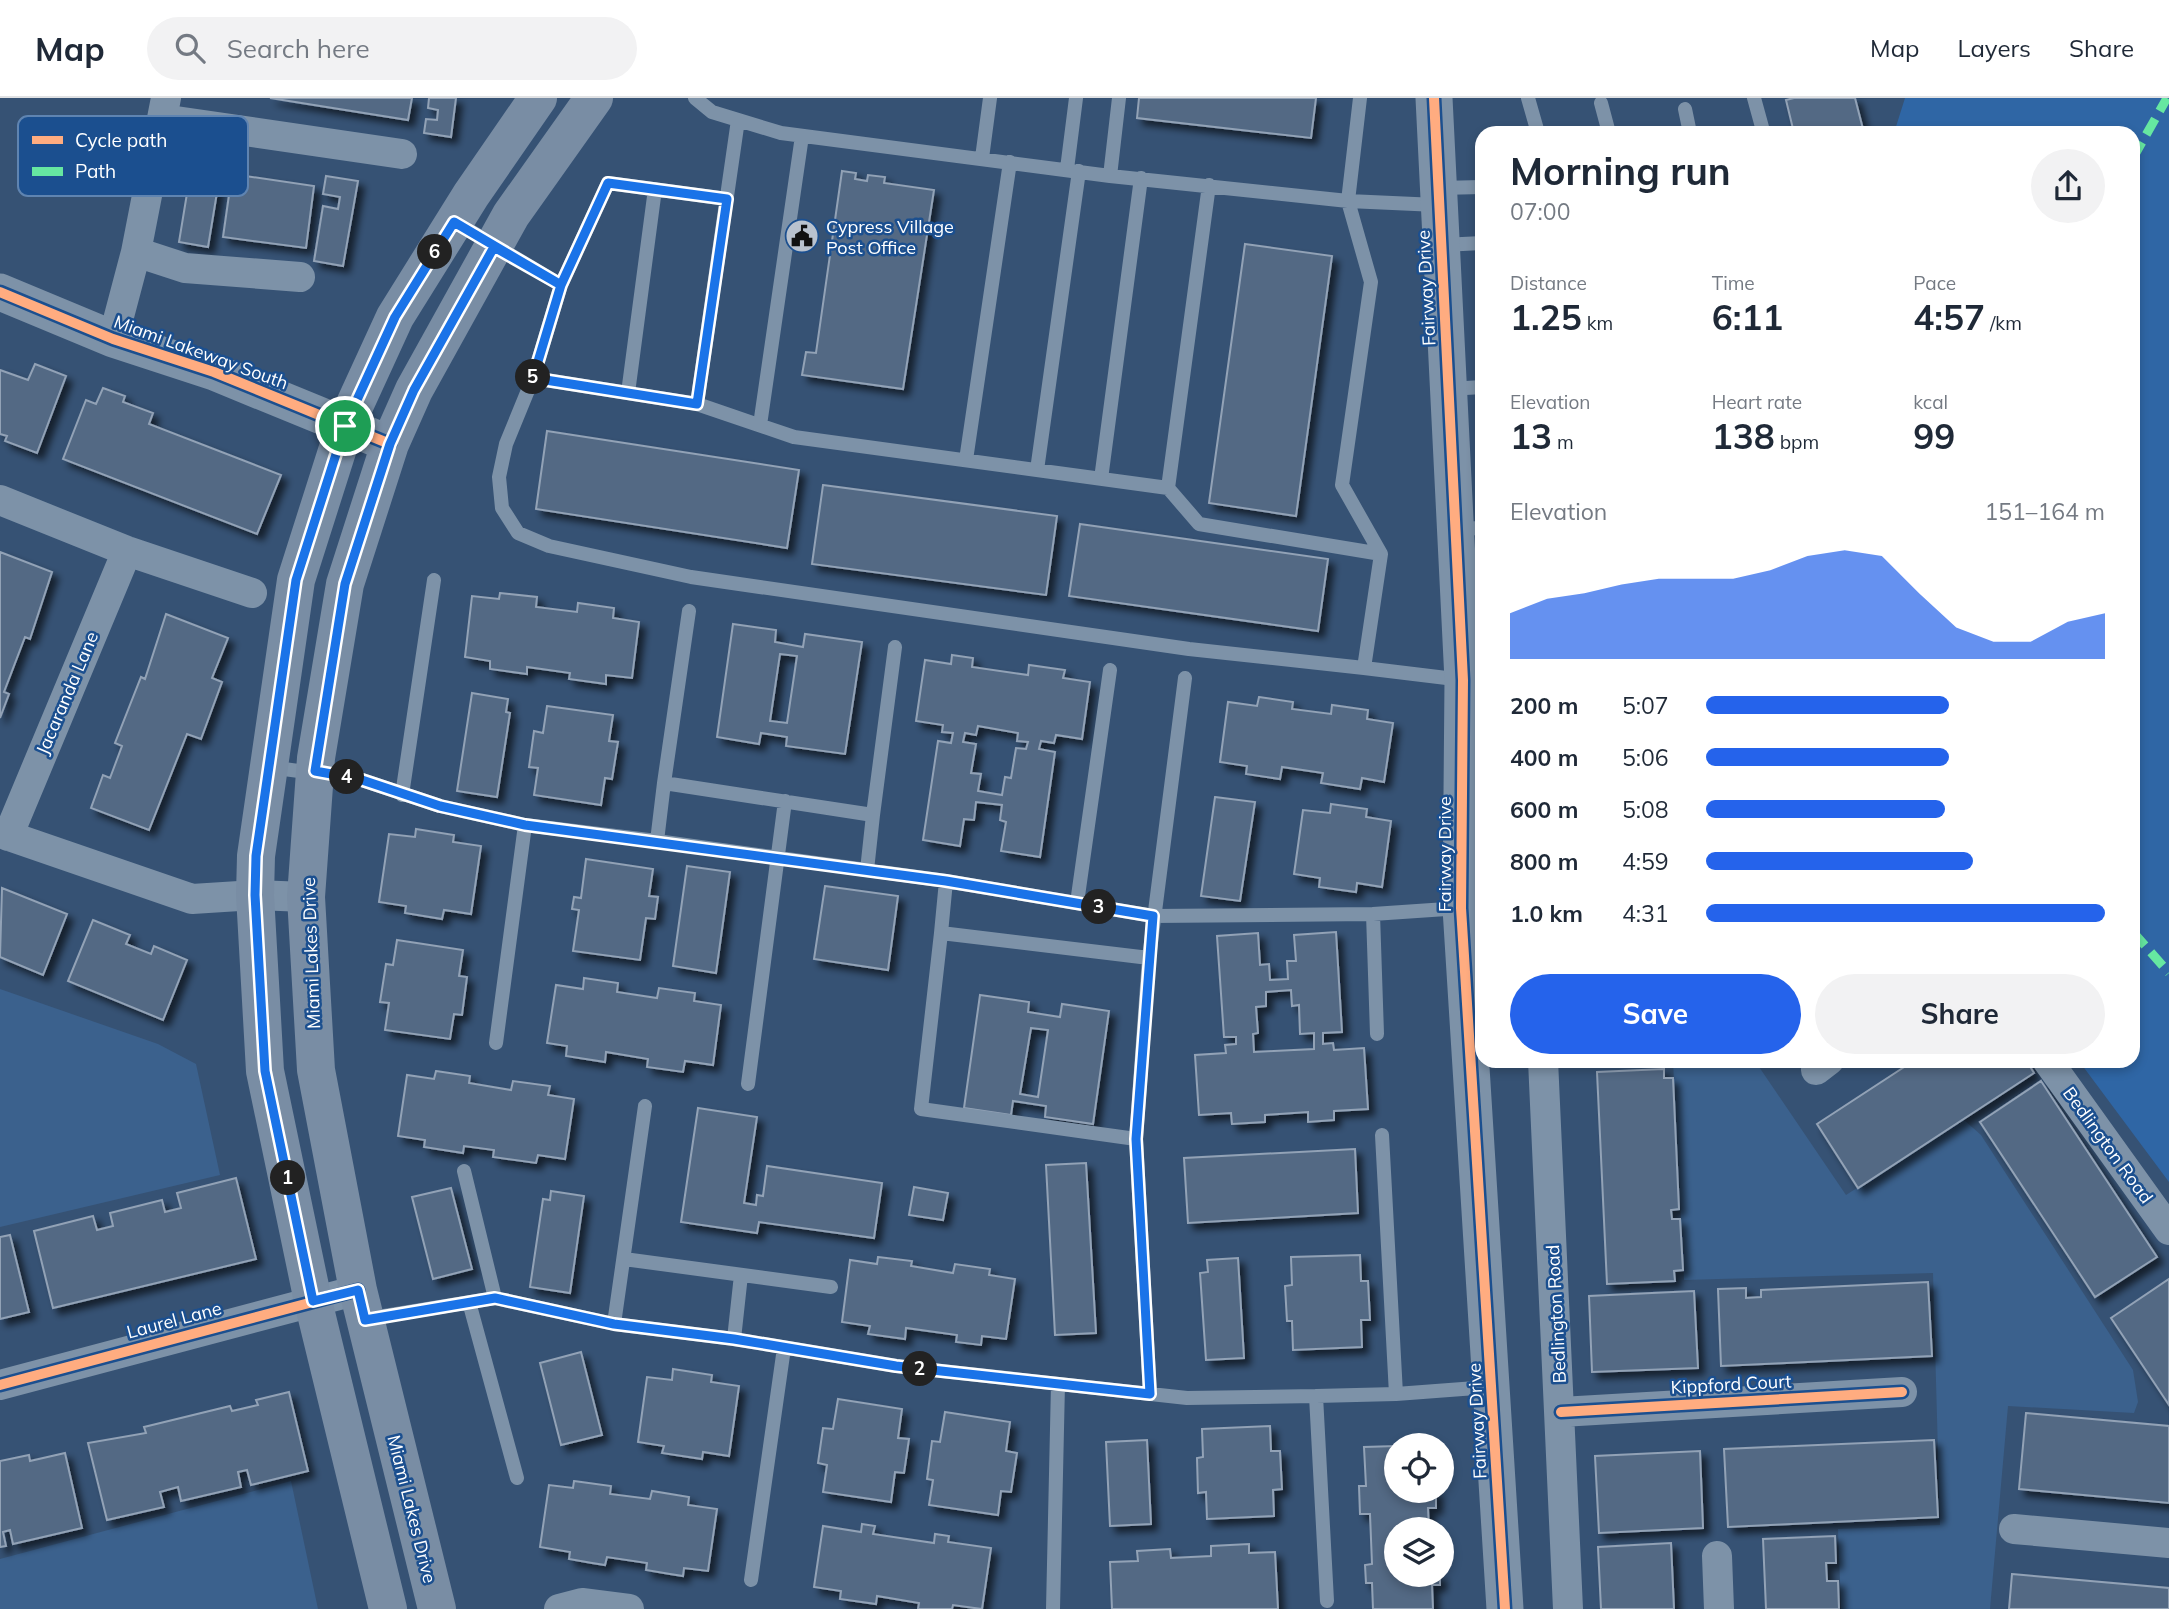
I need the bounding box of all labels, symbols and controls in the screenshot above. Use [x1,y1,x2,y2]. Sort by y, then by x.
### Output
search box [147,17,637,80]
text: Map [35,28,105,69]
icon: search [171,29,209,67]
text: Search here [227,32,370,65]
text: Map [1870,33,1919,63]
text: Layers [1957,33,2031,63]
text: Share [2069,33,2134,63]
legend [18,116,248,196]
text: Cycle path [75,128,167,152]
text: Morning run [1510,147,1731,195]
button: share [2031,149,2105,223]
text: Path [75,159,116,183]
text: 07:00 [1510,197,1570,226]
place label: Cypress Village Post Office [826,215,954,259]
public building icon: Cypress Village Post Office [783,217,821,255]
street label: Fairway Drive [1411,230,1441,346]
pin: 6 [418,234,452,270]
text: 6 [429,239,440,263]
text: Distance [1510,271,1587,295]
text: Time [1712,271,1755,295]
text: Pace [1913,271,1956,295]
text: 1.25 [1510,295,1582,339]
text: 6:11 [1712,295,1783,339]
text: 4:57 [1913,295,1985,339]
street label: Miami Lakeway South [111,310,291,394]
text: km [1582,311,1613,335]
text: /km [1985,311,2022,335]
pin: 5 [516,360,550,394]
text: 5 [527,364,538,388]
text: Elevation [1510,390,1590,414]
text: Heart rate [1712,390,1802,414]
text: kcal [1913,390,1948,414]
pin [315,396,375,456]
icon: arrive [326,407,364,445]
text: 13 [1510,414,1552,458]
text: 138 [1712,414,1775,458]
text: 99 [1913,414,1955,458]
text: m [1552,430,1574,454]
text: bpm [1775,430,1819,454]
text: Elevation [1510,497,1607,526]
text: 151–164 m [1984,497,2105,526]
street label: Jacaranda Lane [31,628,103,758]
text: 200 m [1510,691,1578,720]
text: 5:07 [1622,691,1669,720]
text: 400 m [1510,743,1578,772]
text: 5:06 [1622,743,1669,772]
pin: 4 [330,760,364,794]
text: 4 [341,764,352,788]
text: 600 m [1510,795,1578,824]
text: 5:08 [1622,795,1669,824]
street label: Fairway Drive [1433,796,1456,912]
text: 800 m [1510,847,1578,876]
text: 4:59 [1622,847,1669,876]
street label: Miami Lakes Drive [297,877,325,1029]
pin: 3 [1082,890,1116,924]
text: 3 [1093,894,1104,918]
text: 1.0 km [1510,899,1583,928]
text: 4:31 [1622,899,1669,928]
button: Save [1510,974,1801,1054]
button: Share [1815,974,2105,1054]
street label: Bedlington Road [2058,1082,2158,1208]
pin: 1 [270,1160,306,1196]
text: 1 [282,1165,293,1189]
street label: Bedlington Road [1541,1244,1571,1384]
street label: Laurel Lane [124,1296,224,1344]
pin: 2 [902,1352,937,1386]
text: 2 [914,1356,925,1380]
street label: Fairway Drive [1462,1363,1492,1479]
street label: Kippford Court [1670,1369,1792,1399]
street label: Miami Lakes Drive [382,1433,442,1585]
map controls [1384,1433,1454,1587]
button: locate [1384,1433,1454,1503]
button: layers [1384,1517,1454,1587]

